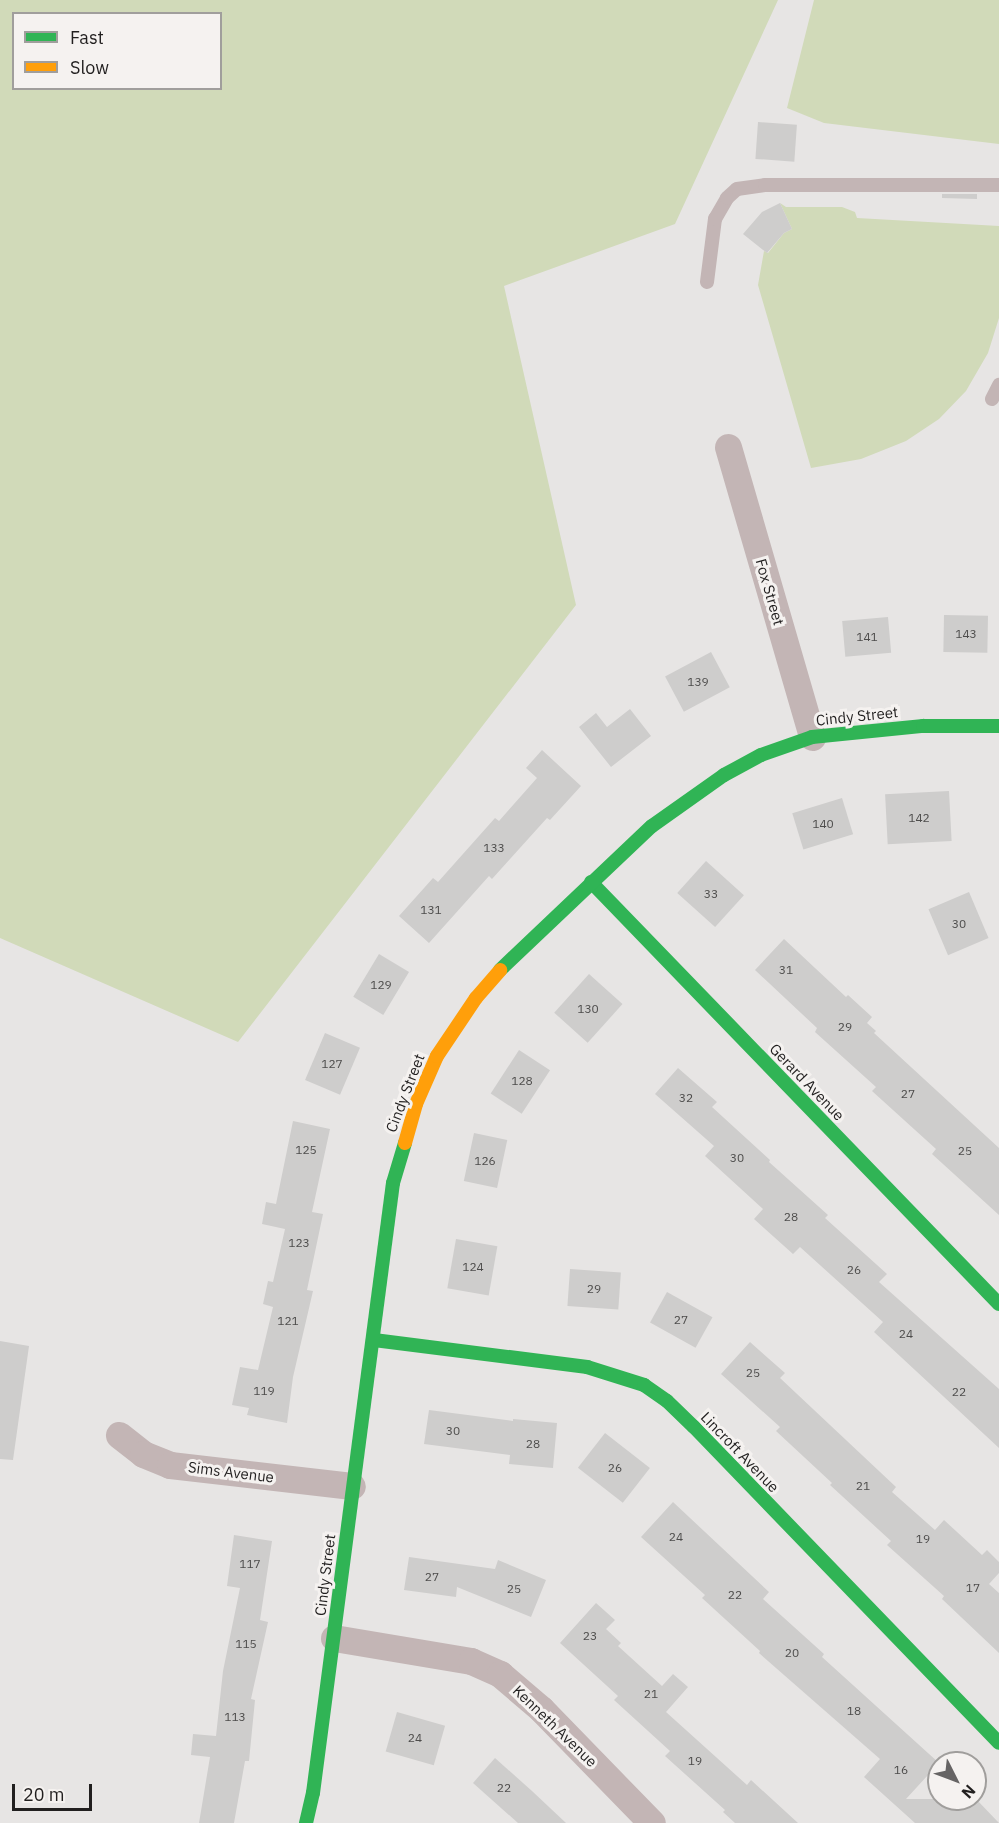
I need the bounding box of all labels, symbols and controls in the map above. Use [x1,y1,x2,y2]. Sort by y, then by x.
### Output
legend [12,12,222,90]
text: Fast [70,26,104,49]
text: Slow [70,56,109,79]
street label: Fox Street [752,557,788,627]
house number: 143 [955,627,977,641]
house number: 141 [856,630,878,644]
house number: 139 [687,675,709,689]
street label: Cindy Street [815,703,899,729]
house number: 142 [908,811,930,825]
house number: 140 [812,817,834,831]
house number: 133 [483,841,505,855]
house number: 33 [704,887,718,901]
house number: 131 [420,903,442,917]
house number: 30 [952,917,966,931]
house number: 31 [779,963,793,977]
house number: 129 [370,978,392,992]
house number: 130 [577,1002,599,1016]
house number: 29 [838,1020,852,1034]
street label: Gerard Avenue [766,1040,848,1124]
street label: Cindy Street [382,1051,428,1135]
house number: 127 [321,1057,343,1071]
house number: 128 [511,1074,533,1088]
house number: 27 [901,1087,915,1101]
house number: 32 [679,1091,693,1105]
house number: 125 [295,1143,317,1157]
house number: 25 [958,1144,972,1158]
house number: 30 [730,1151,744,1165]
house number: 126 [474,1154,496,1168]
house number: 28 [784,1210,798,1224]
house number: 123 [288,1236,310,1250]
house number: 124 [462,1260,484,1274]
house number: 26 [847,1263,861,1277]
house number: 29 [587,1282,601,1296]
house number: 27 [674,1313,688,1327]
house number: 121 [277,1314,299,1328]
house number: 24 [899,1327,913,1341]
house number: 25 [746,1366,760,1380]
house number: 119 [253,1384,275,1398]
house number: 22 [952,1385,966,1399]
street label: Lincroft Avenue [697,1408,783,1496]
house number: 30 [446,1424,460,1438]
house number: 28 [526,1437,540,1451]
street label: Sims Avenue [187,1458,275,1486]
house number: 26 [608,1461,622,1475]
house number: 21 [856,1479,870,1493]
house number: 24 [669,1530,683,1544]
house number: 19 [916,1532,930,1546]
street label: Cindy Street [311,1533,339,1617]
house number: 117 [239,1557,261,1571]
house number: 27 [425,1570,439,1584]
house number: 17 [966,1581,980,1595]
house number: 25 [507,1582,521,1596]
house number: 22 [728,1588,742,1602]
house number: 23 [583,1629,597,1643]
house number: 115 [235,1637,257,1651]
house number: 20 [785,1646,799,1660]
street label: Kenneth Avenue [509,1681,601,1771]
house number: 21 [644,1687,658,1701]
house number: 18 [847,1704,861,1718]
house number: 113 [224,1710,246,1724]
house number: 24 [408,1731,422,1745]
north arrow [927,1751,987,1811]
house number: 19 [688,1754,702,1768]
house number: 16 [894,1763,908,1777]
scale bar [15,1772,94,1810]
house number: 22 [497,1781,511,1795]
text: N [958,1781,980,1803]
text: 20 m [23,1783,65,1806]

